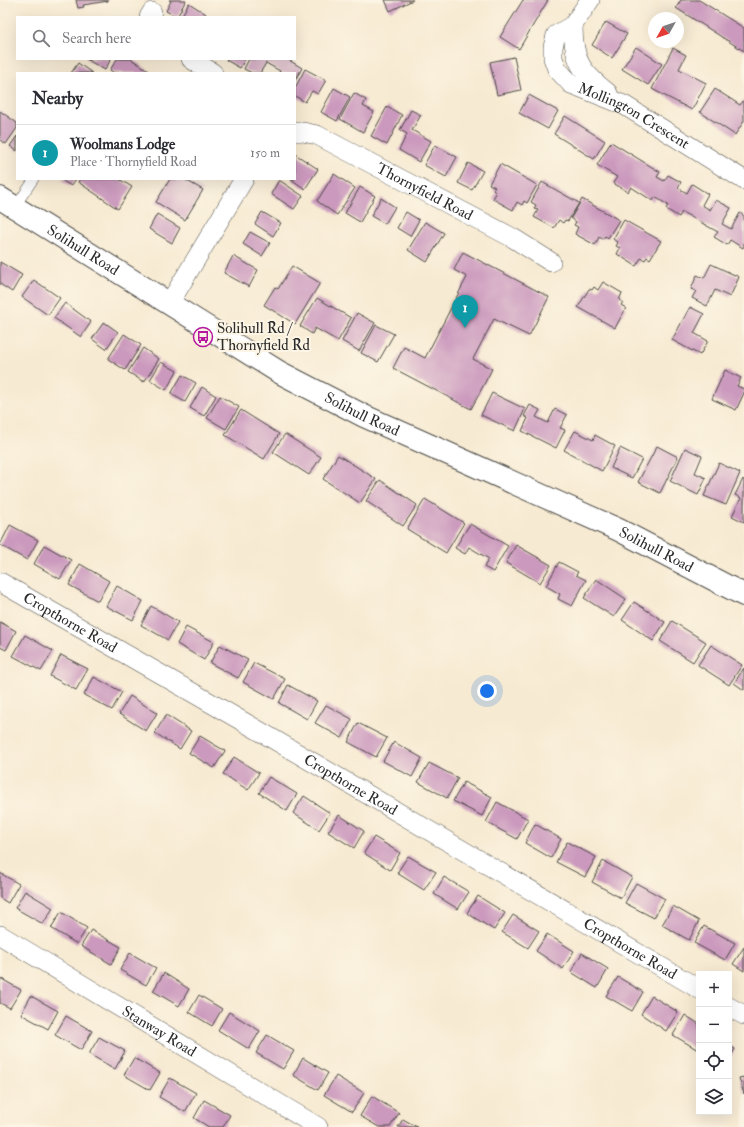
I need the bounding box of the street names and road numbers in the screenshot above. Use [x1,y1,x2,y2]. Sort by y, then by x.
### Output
street label: Mollington Crescent [575,79,693,153]
street label: Thornyfield Road [373,159,476,225]
street label: Solihull Road [43,221,123,280]
street label: Solihull Road [321,388,403,441]
street label: Solihull Road [616,523,697,577]
street label: Cropthorne Road [20,588,121,658]
street label: Cropthorne Road [300,750,401,820]
street label: Cropthorne Road [580,914,681,984]
street label: Stanway Road [118,1002,200,1062]

